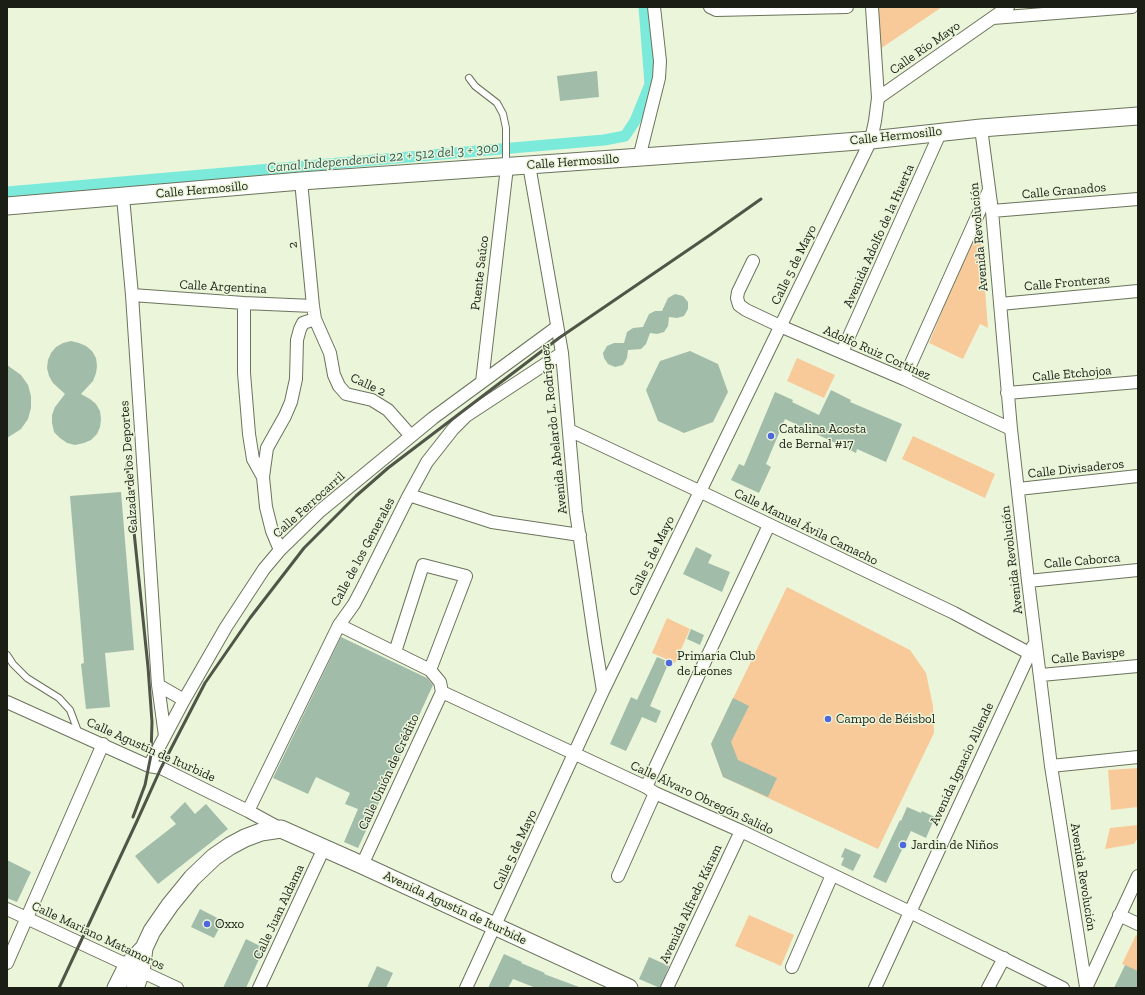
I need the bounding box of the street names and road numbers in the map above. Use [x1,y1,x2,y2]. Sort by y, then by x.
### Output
street label: Calle Río Mayo [887,18,963,78]
street label: Calle Hermosillo [849,123,943,149]
street label: Calle Hermosillo [526,151,620,173]
street label: Avenida Adolfo de la Huerta [840,162,918,310]
street label: Calle Hermosillo [155,178,249,202]
street label: Calle Granados [1021,180,1107,202]
street label: Avenida Revolución [966,182,992,292]
street label: Calle 5 de Mayo [768,223,820,307]
street label: Puente Saúco [468,235,492,311]
street label: 2 [285,241,301,249]
street label: Calle Fronteras [1024,271,1110,295]
street label: Calle Argentina [179,277,267,297]
street label: Adolfo Ruiz Cortínez [821,322,933,384]
street label: Avenida Abelardo L. Rodríguez [537,343,571,515]
street label: Calle Etchojoa [1032,363,1112,385]
street label: Calle 2 [348,370,388,400]
street label: Calzada de los Deportes [117,400,141,534]
street label: Calle Divisaderos [1027,456,1125,482]
street label: Calle Ferrocarril [270,469,348,541]
street label: Calle Manuel Ávila Camacho [731,485,881,569]
street label: Calle de los Generales [328,495,398,609]
street label: Avenida Revolución [998,505,1026,615]
street label: Calle 5 de Mayo [626,514,678,598]
street label: Calle Caborca [1043,550,1121,572]
street label: Calle Bavispe [1051,644,1125,668]
street label: Avenida Ignacio Allende [927,700,997,828]
street label: Calle Unión de Crédito [355,711,423,833]
street label: Calle Agustín de Iturbide [84,715,218,785]
street label: Calle Álvaro Obregón Salido [628,758,776,838]
street label: Calle 5 de Mayo [490,807,540,893]
street label: Avenida Revolución [1067,822,1099,932]
street label: Avenida Alfredo Káram [657,842,725,966]
street label: Calle Juan Aldama [250,862,308,962]
street label: Avenida Agustín de Iturbide [381,868,529,948]
street label: Calle Mariano Matamoros [29,898,167,974]

